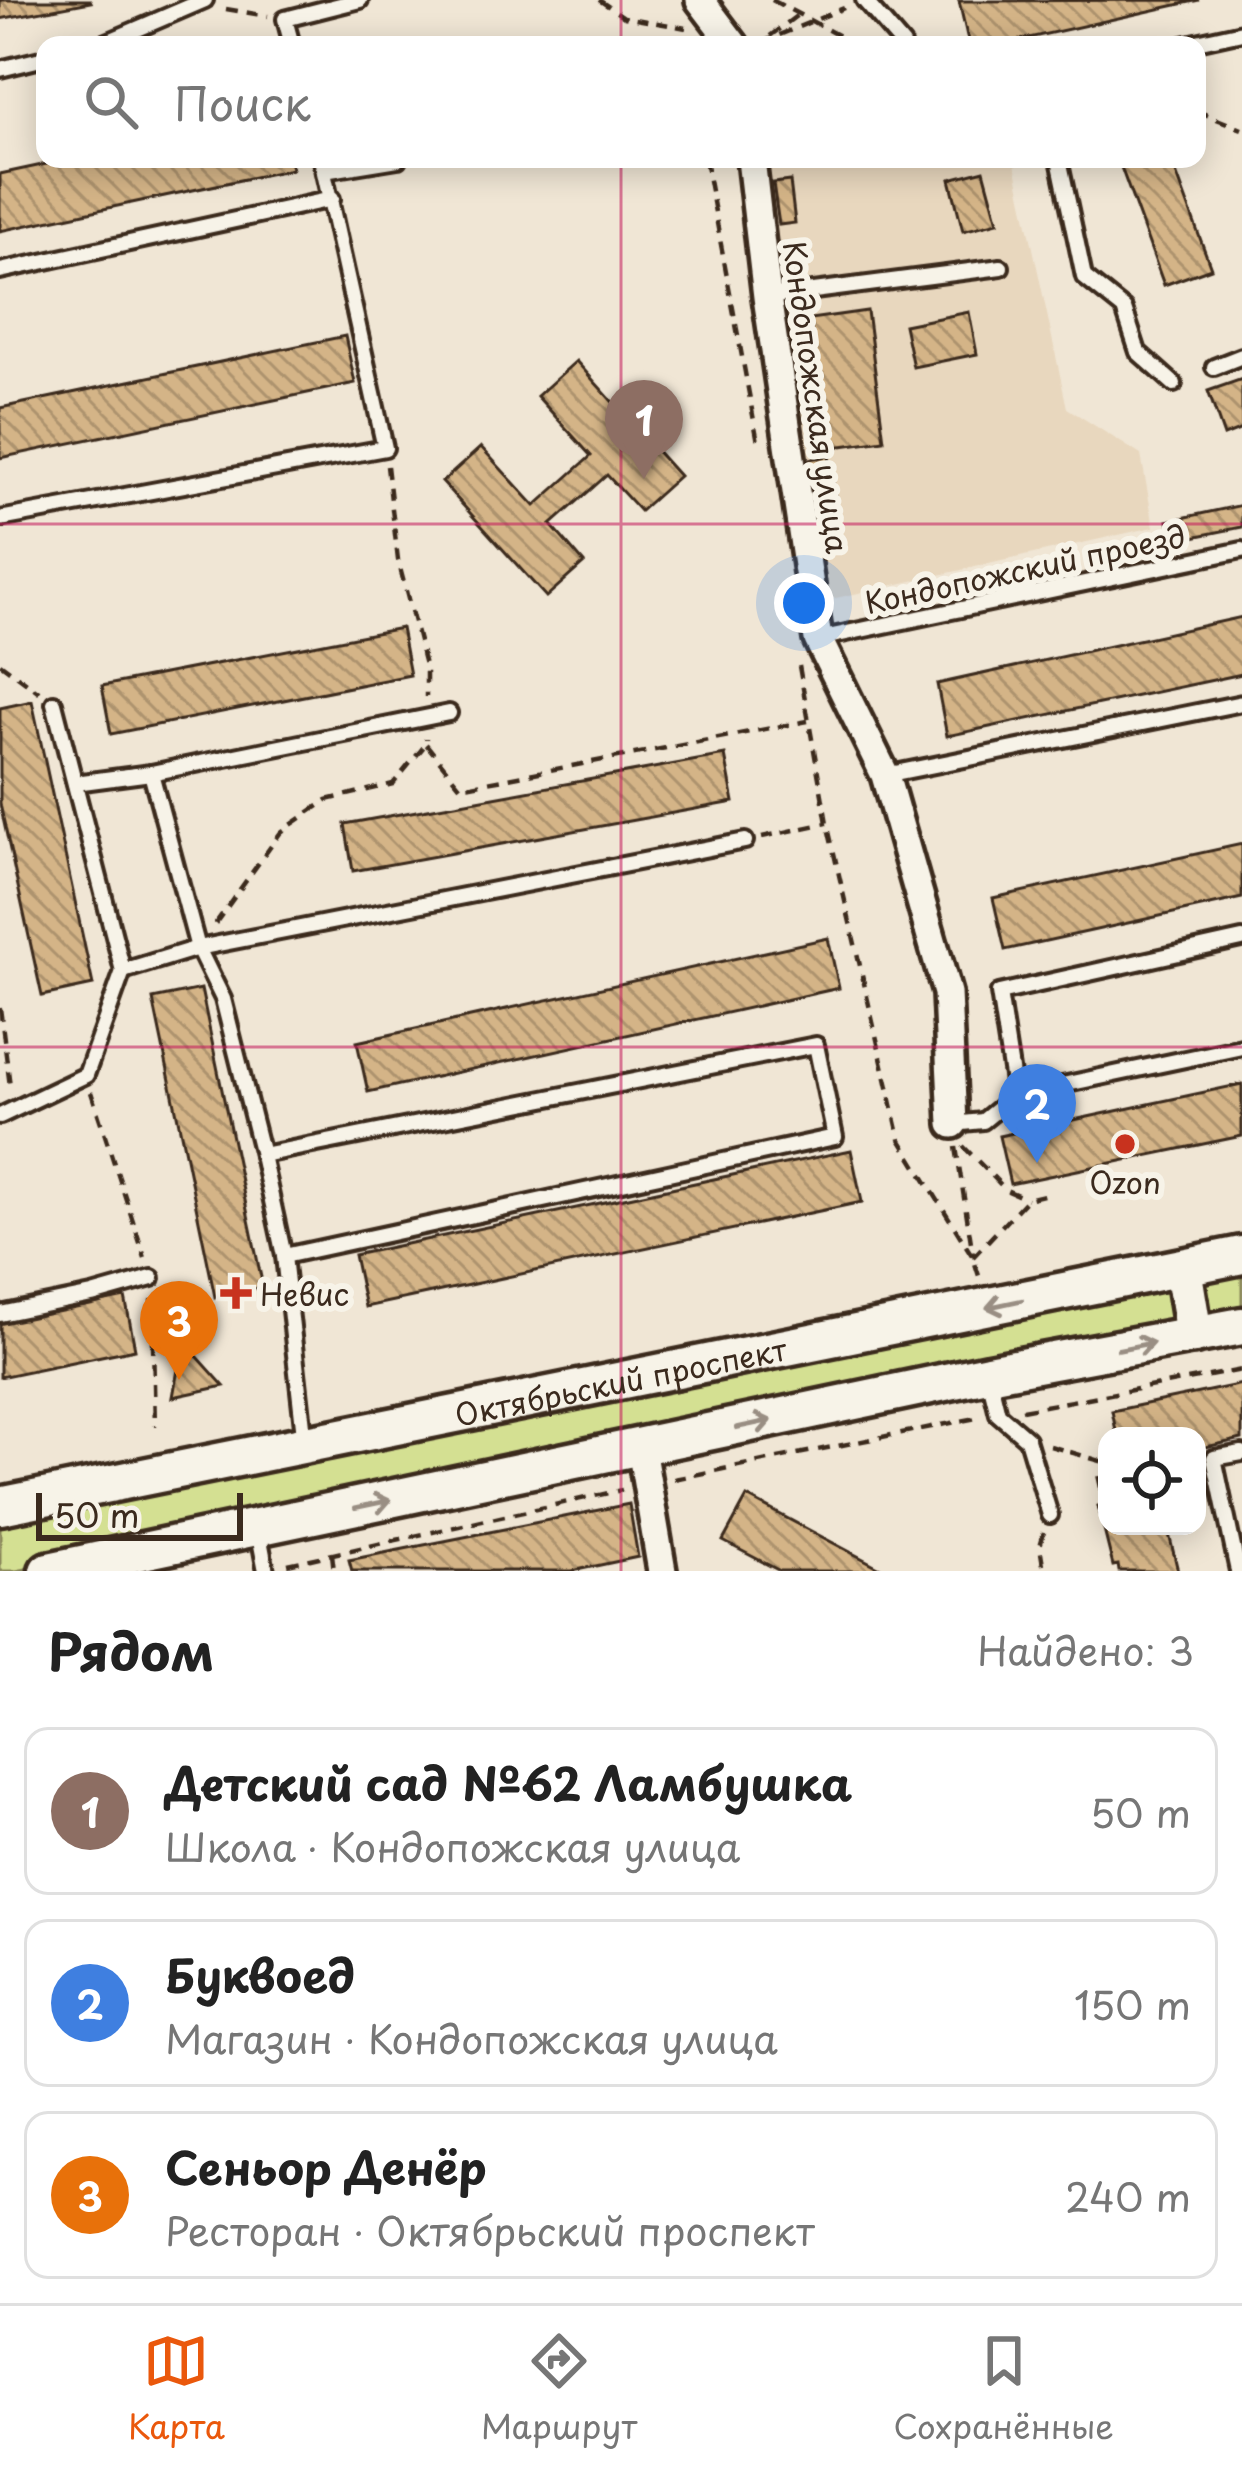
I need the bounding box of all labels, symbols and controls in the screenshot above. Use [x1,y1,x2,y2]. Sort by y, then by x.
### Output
search box [36,36,1206,168]
text: Поиск [174,68,311,136]
icon: search [78,69,144,135]
street label: Кондопожская улица [773,238,861,556]
pin: 1 [605,380,683,479]
street label: Кондопожский проезд [860,512,1190,624]
your location [774,573,834,633]
pin: 2 [998,1064,1076,1163]
marker: Ozon [1112,1131,1138,1157]
place label: Ozon [1089,1159,1161,1204]
place label: Невис [260,1271,349,1316]
marker: Невис [223,1280,249,1306]
pin: 3 [140,1281,218,1380]
one-way arrow [985,1294,1024,1317]
street label: Октябрьский проспект [451,1325,791,1436]
one-way arrow [1116,1334,1155,1356]
one-way arrow [735,1411,773,1434]
map controls [1098,1427,1206,1535]
button: locate [1098,1427,1206,1535]
scale bar [36,1487,243,1540]
text: 50 m [54,1489,140,1539]
one-way arrow [353,1491,391,1514]
text: Рядом [48,1611,214,1688]
text: Найдено: 3 [977,1620,1194,1679]
text: Детский сад №62 Ламбушка [165,1748,852,1816]
text: 1 [81,1782,99,1841]
text: 50 m [1090,1782,1191,1841]
text: Школа · Кондопожская улица [165,1816,740,1875]
text: Буквоед [165,1940,355,2008]
text: 2 [76,1974,104,2033]
text: 150 m [1074,1974,1191,2033]
text: Магазин · Кондопожская улица [165,2008,778,2067]
text: Сеньор Денёр [165,2132,487,2200]
text: 3 [77,2166,103,2225]
text: 240 m [1065,2166,1191,2225]
text: Ресторан · Октябрьский проспект [165,2200,815,2259]
tab: Карта [128,2328,225,2450]
tab: Маршрут [481,2328,637,2450]
tab: Сохранённые [893,2328,1114,2450]

